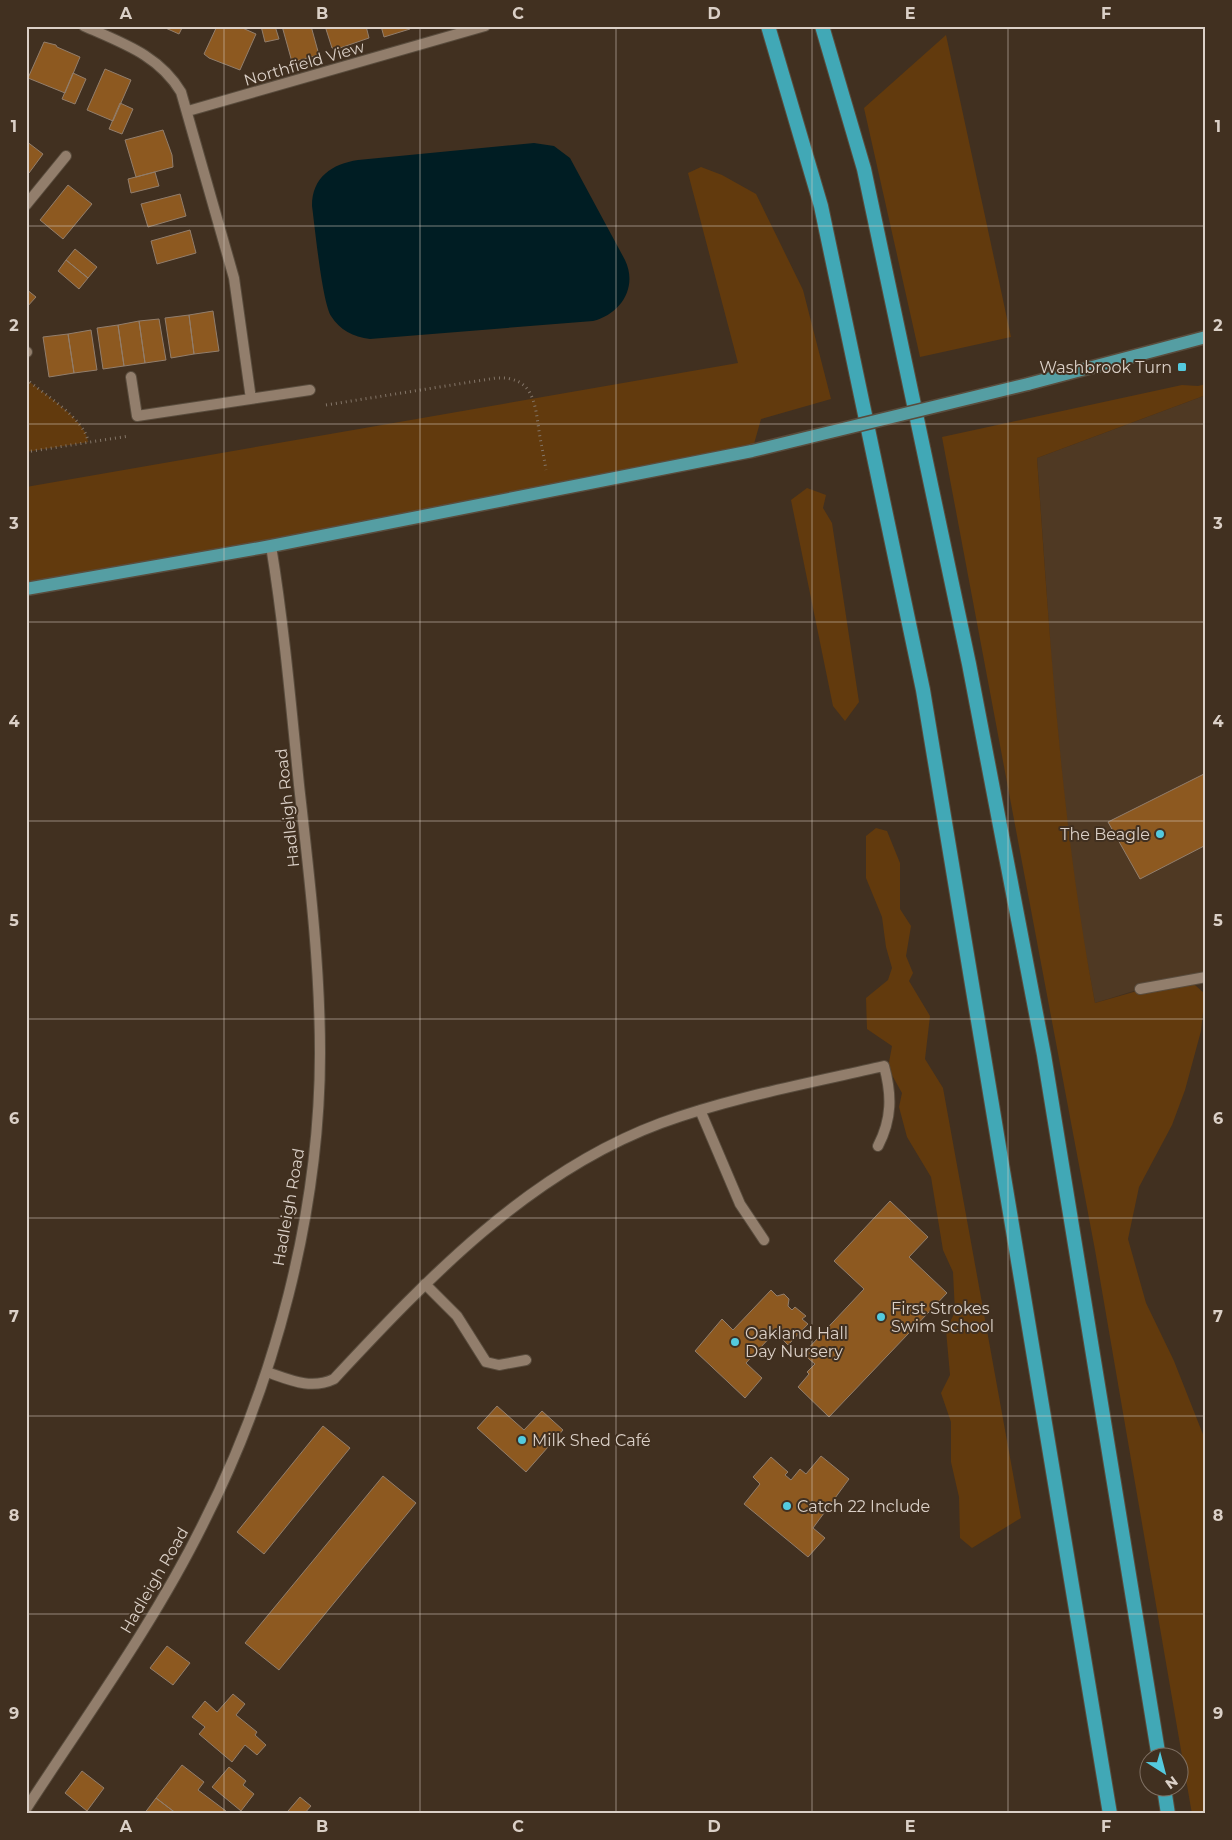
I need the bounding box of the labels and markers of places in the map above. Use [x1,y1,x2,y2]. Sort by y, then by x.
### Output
place label: Washbrook Turn [1039,358,1172,377]
marker: Washbrook Turn [1176,361,1188,373]
place label: The Beagle [1060,825,1150,844]
marker: The Beagle [1154,828,1166,840]
place label: First Strokes Swim School [891,1299,994,1336]
marker: First Strokes Swim School [875,1311,887,1323]
place label: Oakland Hall Day Nursery [745,1324,848,1361]
marker: Oakland Hall Day Nursery [729,1336,741,1348]
place label: Milk Shed Café [532,1431,651,1450]
marker: Milk Shed Café [516,1434,528,1446]
place label: Catch 22 Include [797,1497,930,1516]
marker: Catch 22 Include [781,1500,793,1512]

